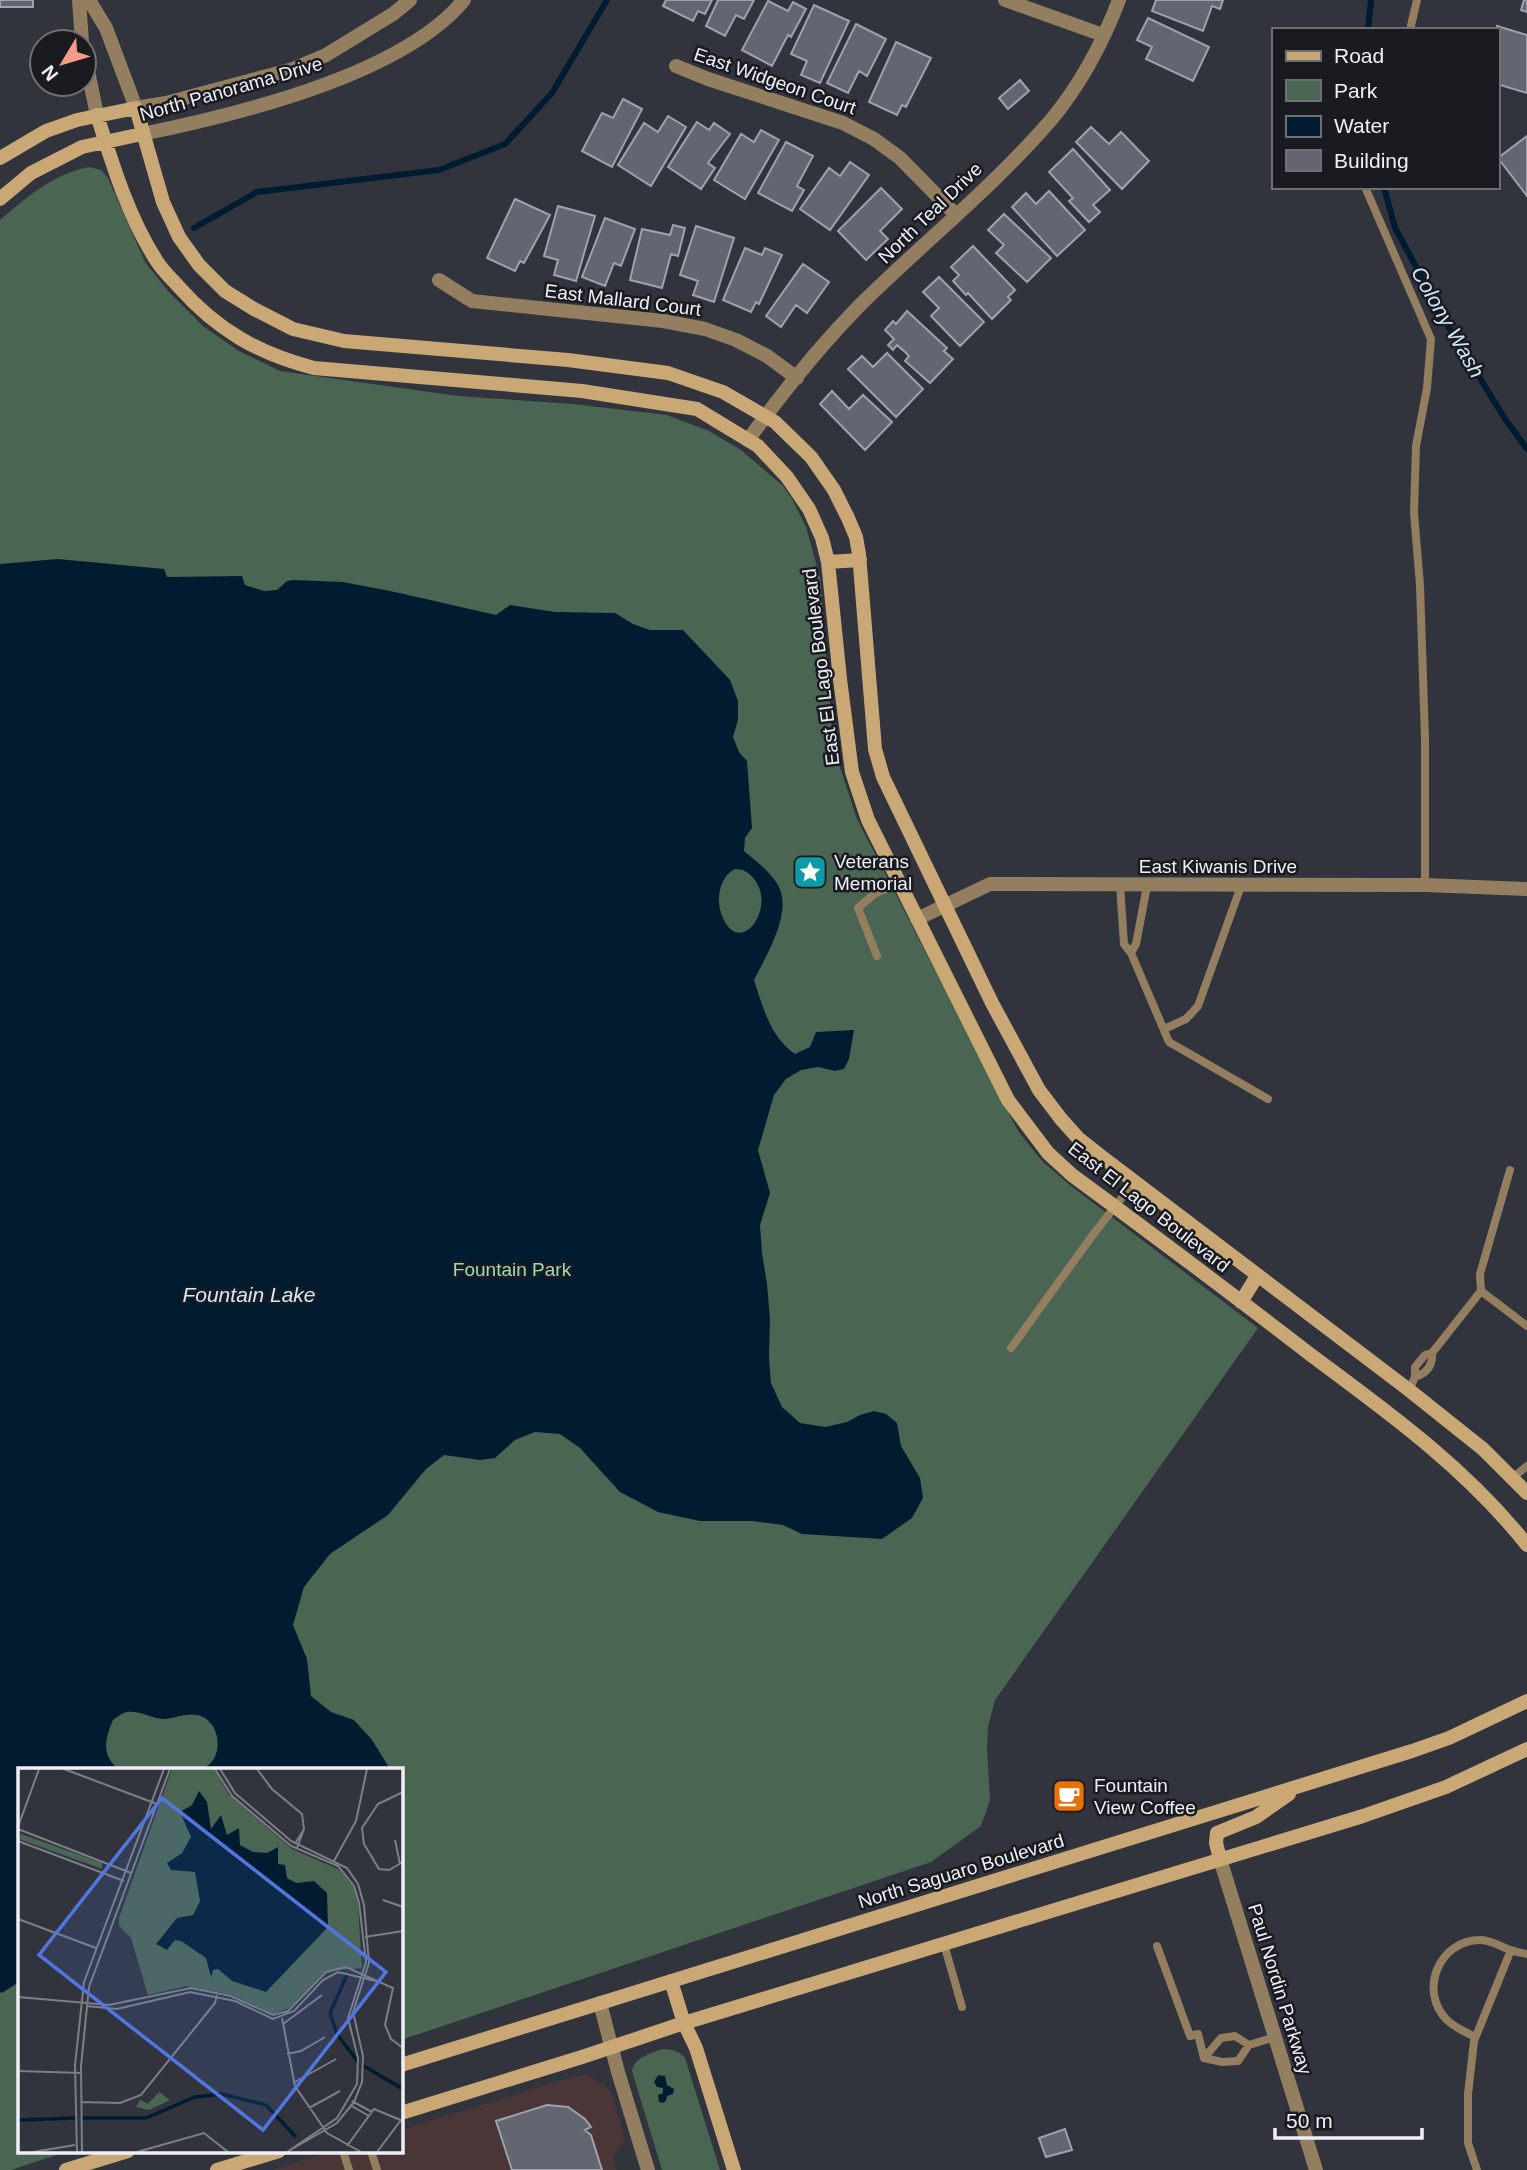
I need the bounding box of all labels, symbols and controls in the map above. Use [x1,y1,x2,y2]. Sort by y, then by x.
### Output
north arrow [28,28,98,98]
legend [1272,28,1499,189]
street label: East Widgeon Court [691,43,859,119]
text: Road [1334,44,1384,67]
street label: North Panorama Drive [137,53,325,125]
text: N [37,61,62,85]
text: Park [1334,79,1378,102]
text: Water [1334,114,1389,137]
text: Building [1334,149,1409,172]
street label: North Teal Drive [874,158,986,268]
water label: Colony Wash [1407,262,1489,382]
street label: East Mallard Court [544,280,703,320]
street label: East El Lago Boulevard [798,567,844,767]
place label: Veterans Memorial [834,851,912,894]
place icon: Veterans Memorial [791,853,829,891]
street label: East Kiwanis Drive [1139,856,1297,877]
street label: East El Lago Boulevard [1064,1138,1234,1276]
park label: Fountain Park [453,1259,572,1280]
water label: Fountain Lake [182,1283,316,1306]
inset map [18,1768,402,2152]
place label: Fountain View Coffee [1094,1775,1196,1818]
cafe icon: Fountain View Coffee [1050,1777,1088,1815]
street label: North Saguaro Boulevard [855,1830,1067,1912]
street label: Paul Nordin Parkway [1244,1901,1316,2077]
scale bar [1275,2096,1422,2140]
text: 50 m [1286,2109,1333,2132]

